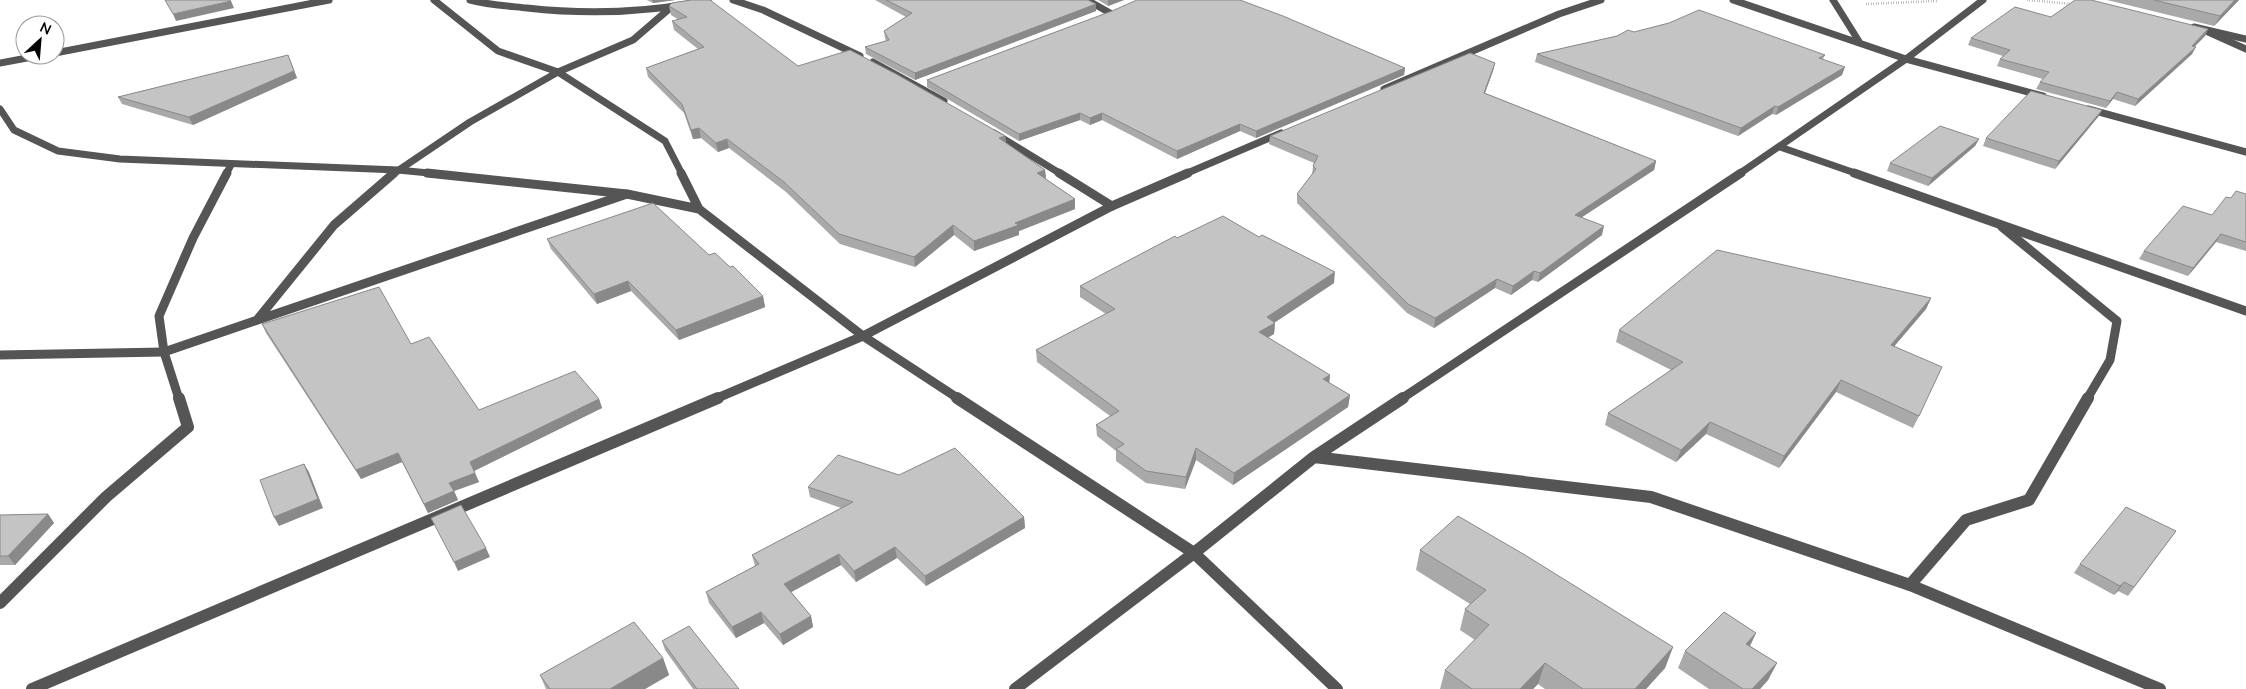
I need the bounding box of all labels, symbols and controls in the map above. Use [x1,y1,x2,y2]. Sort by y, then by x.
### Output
north arrow [15,15,65,65]
text: N [37,18,54,39]

